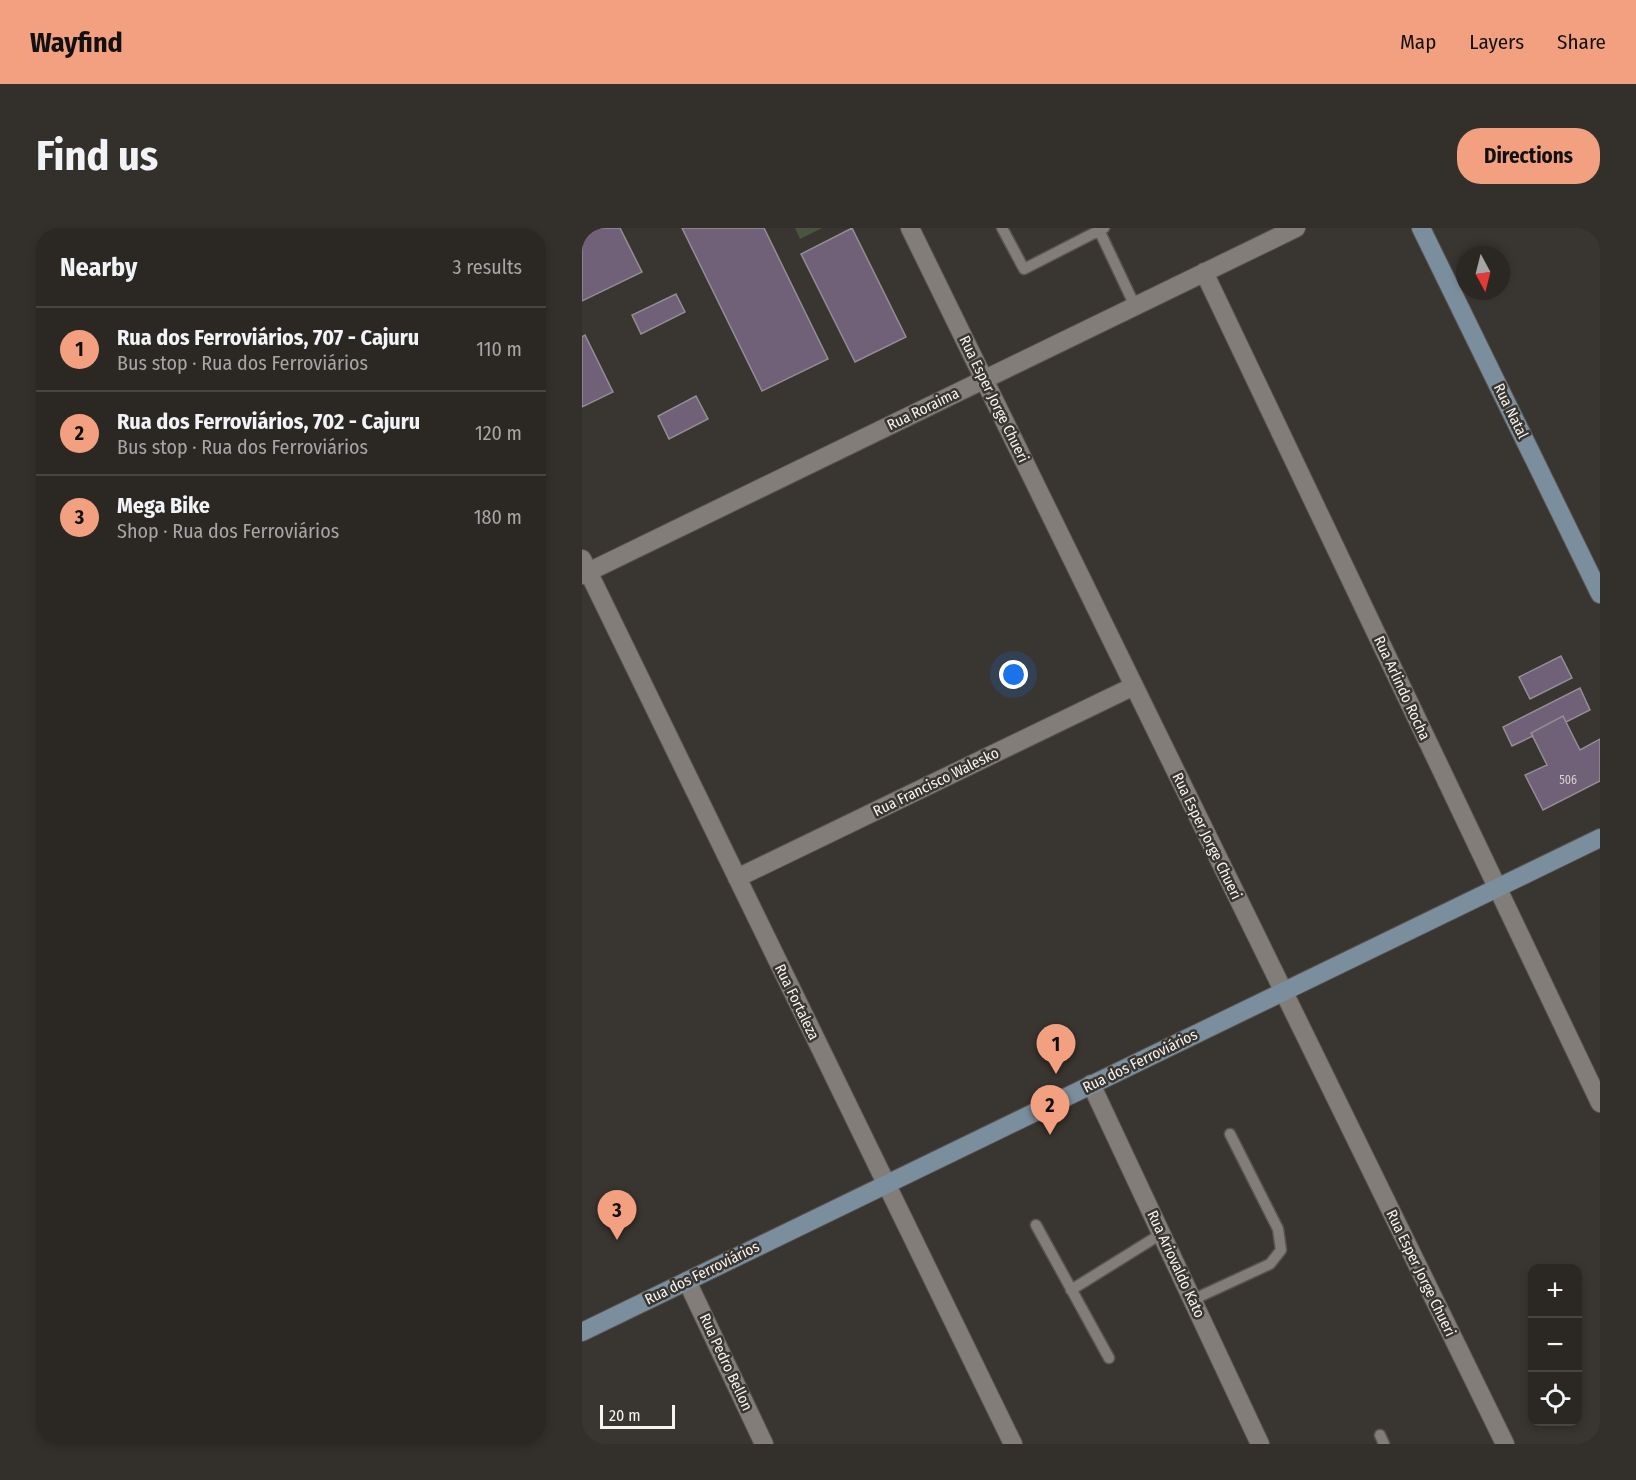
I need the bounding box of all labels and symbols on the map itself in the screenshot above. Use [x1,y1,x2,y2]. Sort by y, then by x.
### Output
north arrow [1456,246,1510,300]
street label: Rua Esper Jorge Chueri [955,333,1033,465]
street label: Rua Natal [1490,380,1532,442]
street label: Rua Roraima [884,384,962,434]
street label: Rua Arlindo Rocha [1370,633,1434,743]
your location [999,660,1028,689]
street label: Rua Francisco Walesko [870,744,1002,820]
street label: Rua Esper Jorge Chueri [1168,770,1246,902]
house number: 506 [1559,773,1577,787]
street label: Rua Fortaleza [771,961,823,1043]
pin: 1 [1036,1024,1076,1074]
street label: Rua dos Ferroviários [1080,1025,1200,1097]
pin: 2 [1030,1086,1070,1135]
pin: 3 [597,1190,636,1240]
street label: Rua Ariovaldo Kato [1143,1207,1209,1321]
street label: Rua Esper Jorge Chueri [1382,1207,1460,1339]
street label: Rua dos Ferroviários [642,1237,762,1309]
street label: Rua Pedro Bellon [696,1311,756,1413]
scale bar [600,1402,675,1430]

